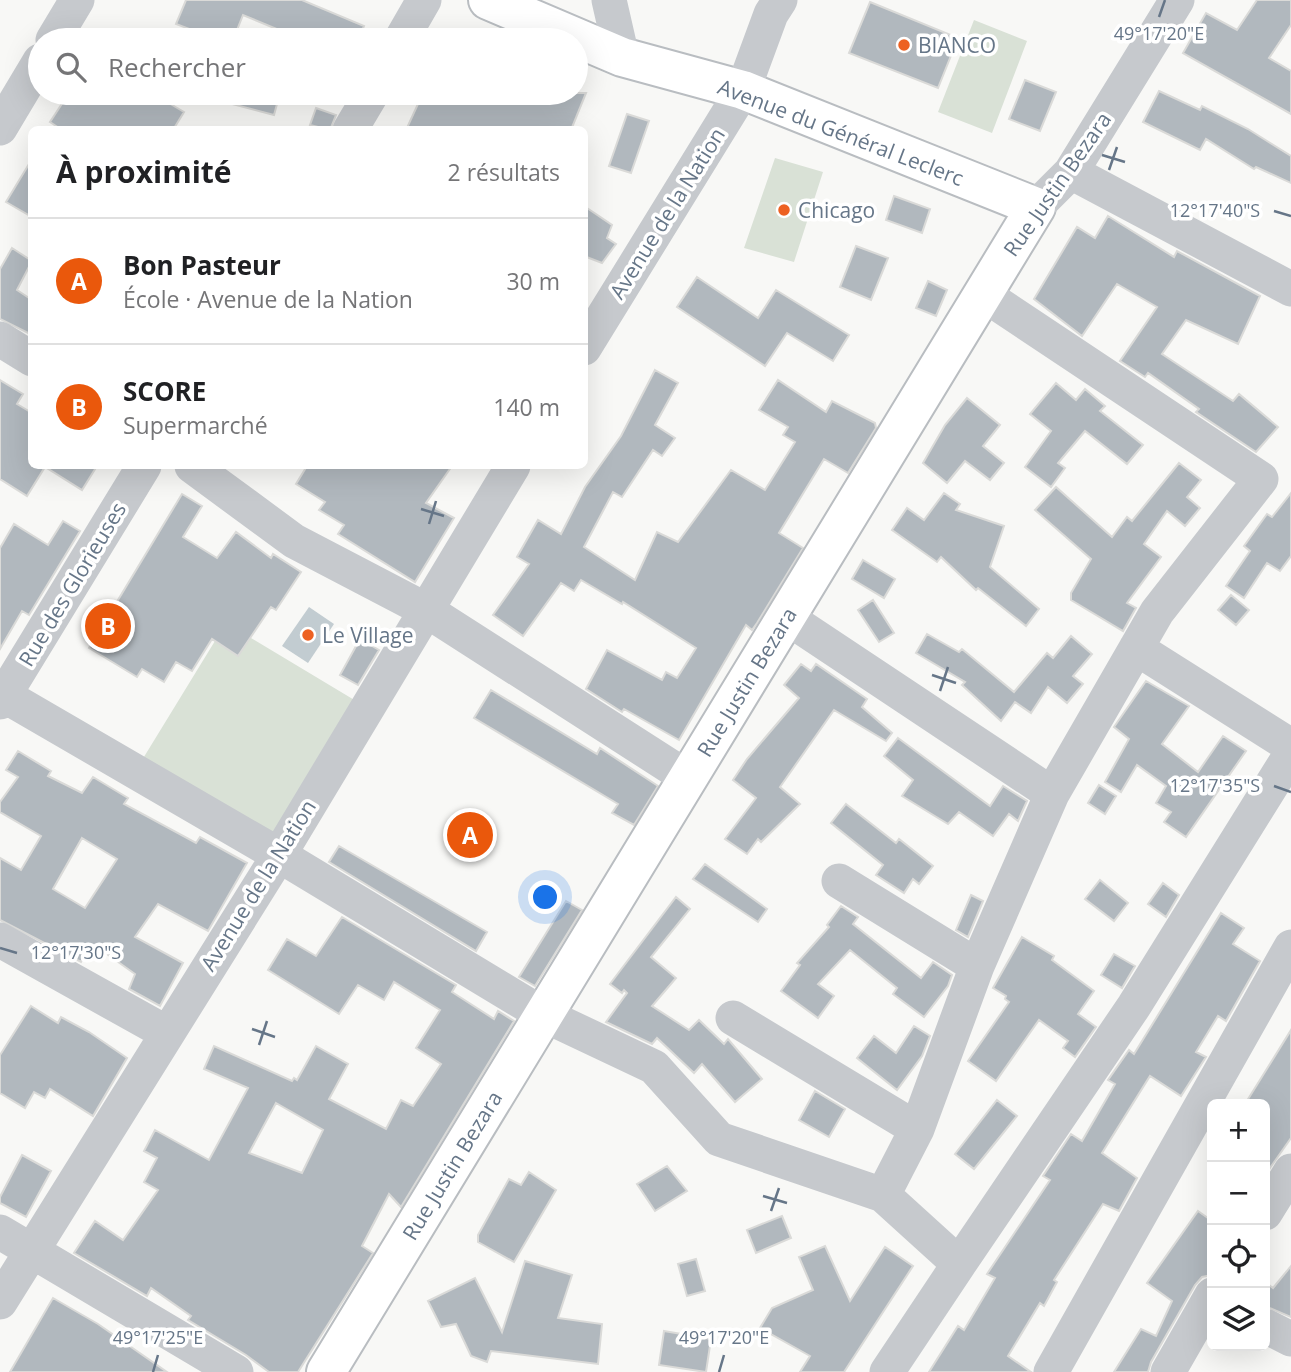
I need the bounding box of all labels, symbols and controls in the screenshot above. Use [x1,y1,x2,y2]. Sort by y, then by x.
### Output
text: 49°17'20"E [1114,21,1204,45]
search box [28,28,588,105]
place label: BIANCO [918,31,996,59]
marker: BIANCO [896,37,912,53]
icon: search [52,48,90,86]
text: Rechercher [108,49,246,85]
street label: Avenue du Général Leclerc [714,72,968,192]
street label: Rue Justin Bezara [997,106,1117,262]
street label: Avenue de la Nation [603,122,731,304]
text: À proximité [56,151,232,192]
text: 2 résultats [448,156,560,188]
place label: Chicago [798,196,875,224]
text: 12°17'40"S [1170,198,1260,222]
marker: Chicago [776,202,792,218]
text: Bon Pasteur [123,247,281,283]
text: A [71,265,87,297]
text: 30 m [506,265,560,297]
text: École · Avenue de la Nation [123,283,413,315]
text: SCORE [123,373,206,409]
text: B [71,391,87,423]
text: 140 m [493,391,560,423]
text: Supermarché [123,409,268,441]
street label: Rue des Glorieuses [12,497,132,671]
pin: B [85,600,131,652]
street label: Rue Justin Bezara [690,602,803,762]
place label: Le Village [322,621,414,649]
marker: Le Village [300,627,316,643]
text: 12°17'35"S [1170,773,1260,797]
street label: Avenue de la Nation [194,794,322,976]
pin: A [447,809,493,861]
your location [528,880,562,914]
text: 12°17'30"S [31,940,121,964]
street label: Rue Justin Bezara [396,1085,508,1245]
map controls [1207,1099,1270,1351]
button: + [1207,1099,1270,1162]
button: − [1207,1162,1270,1225]
button: locate [1207,1225,1270,1288]
button: layers [1207,1288,1270,1351]
text: 49°17'25"E [113,1325,203,1349]
text: 49°17'20"E [679,1325,769,1349]

